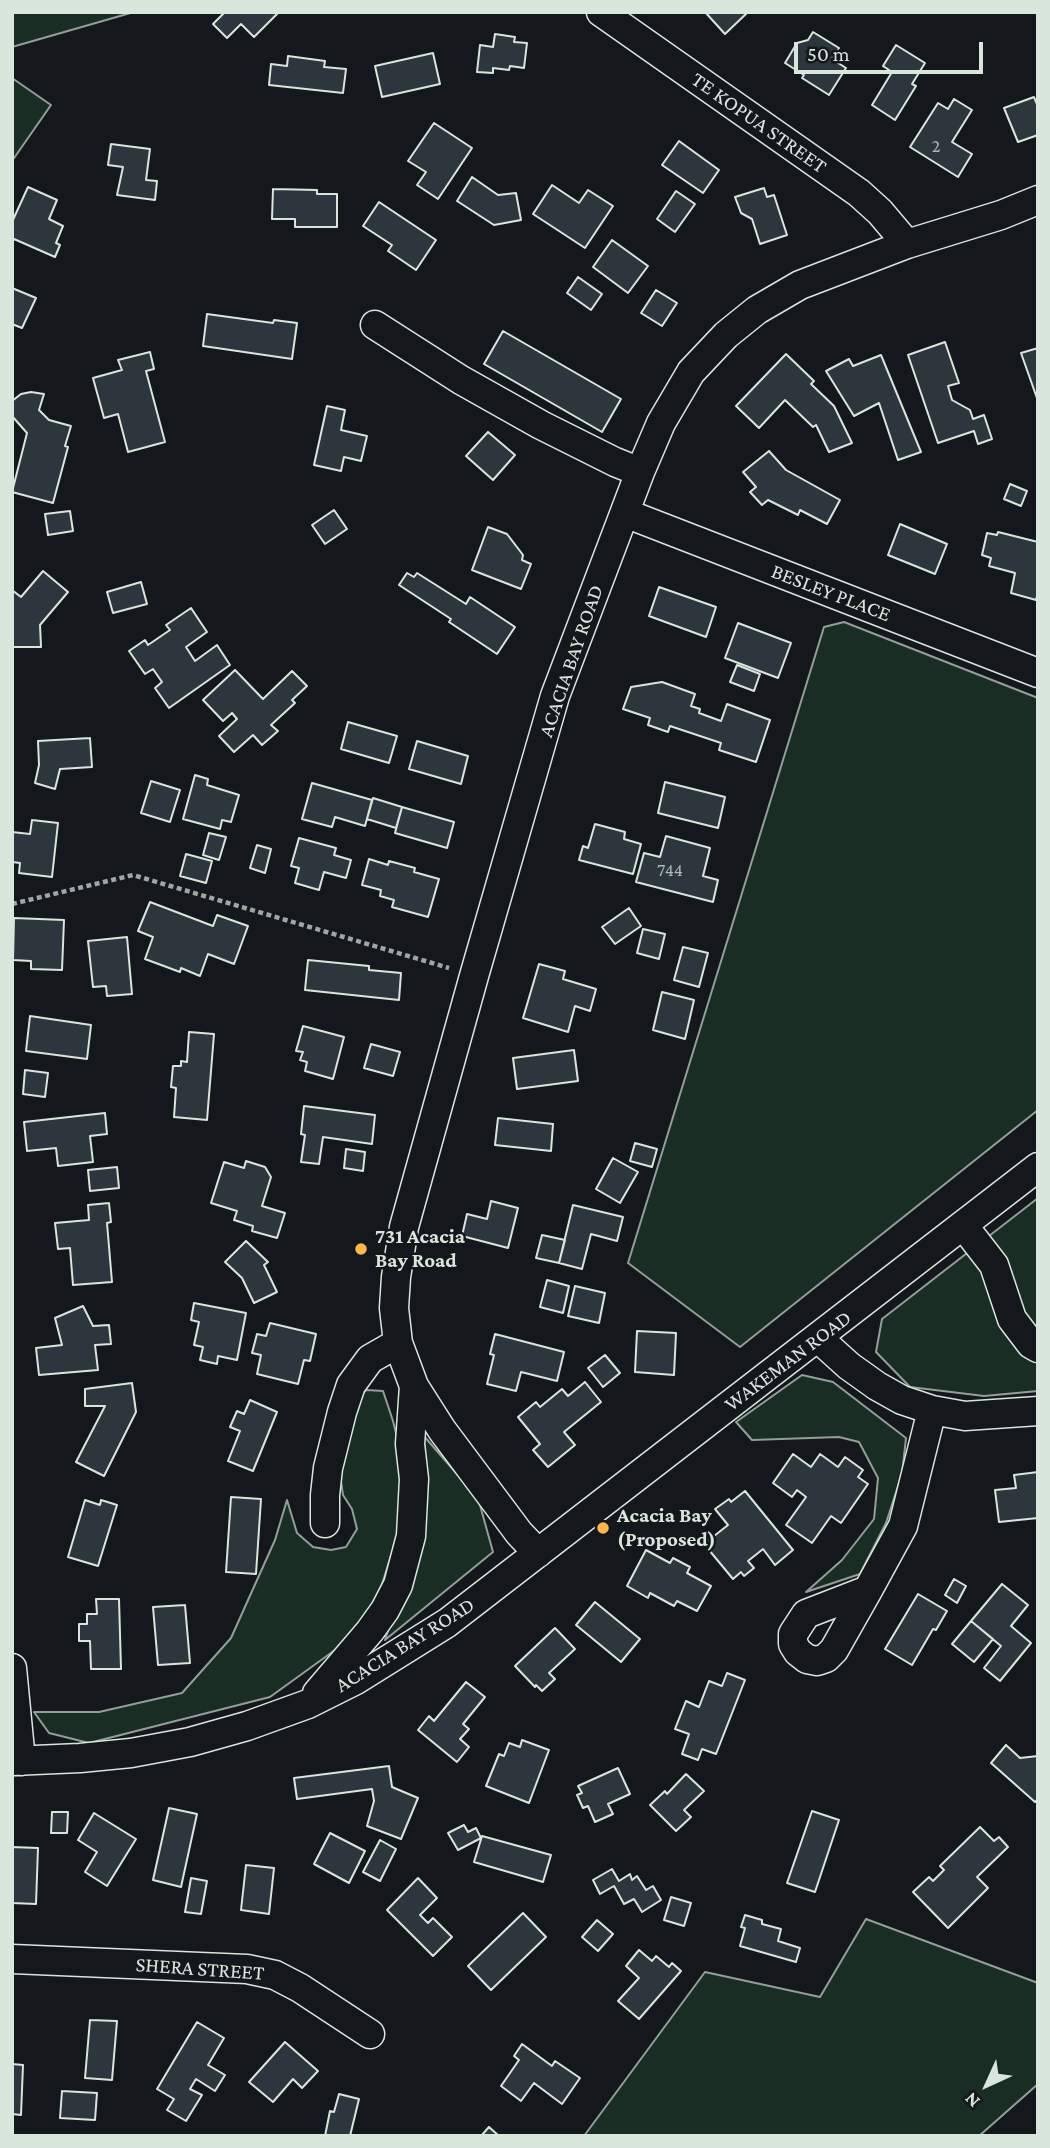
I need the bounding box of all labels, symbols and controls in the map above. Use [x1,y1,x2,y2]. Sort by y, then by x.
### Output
scale bar [798,28,987,72]
text: 50 m [807,42,850,66]
street label: TE KOPUA STREET [686,67,832,179]
house number: 2 [932,135,940,157]
street label: BESLEY PLACE [768,559,894,627]
street label: ACACIA BAY ROAD [533,582,609,740]
house number: 744 [657,859,683,881]
place label: 731 Acacia Bay Road [375,1224,465,1274]
marker: 731 Acacia Bay Road [353,1241,369,1257]
street label: WAKEMAN ROAD [720,1305,856,1417]
place label: Acacia Bay (Proposed) [617,1503,716,1553]
marker: Acacia Bay (Proposed) [595,1520,611,1536]
street label: ACACIA BAY ROAD [331,1592,479,1698]
street label: SHERA STREET [135,1952,265,1986]
north arrow [952,2050,1022,2120]
text: N [960,2088,984,2112]

